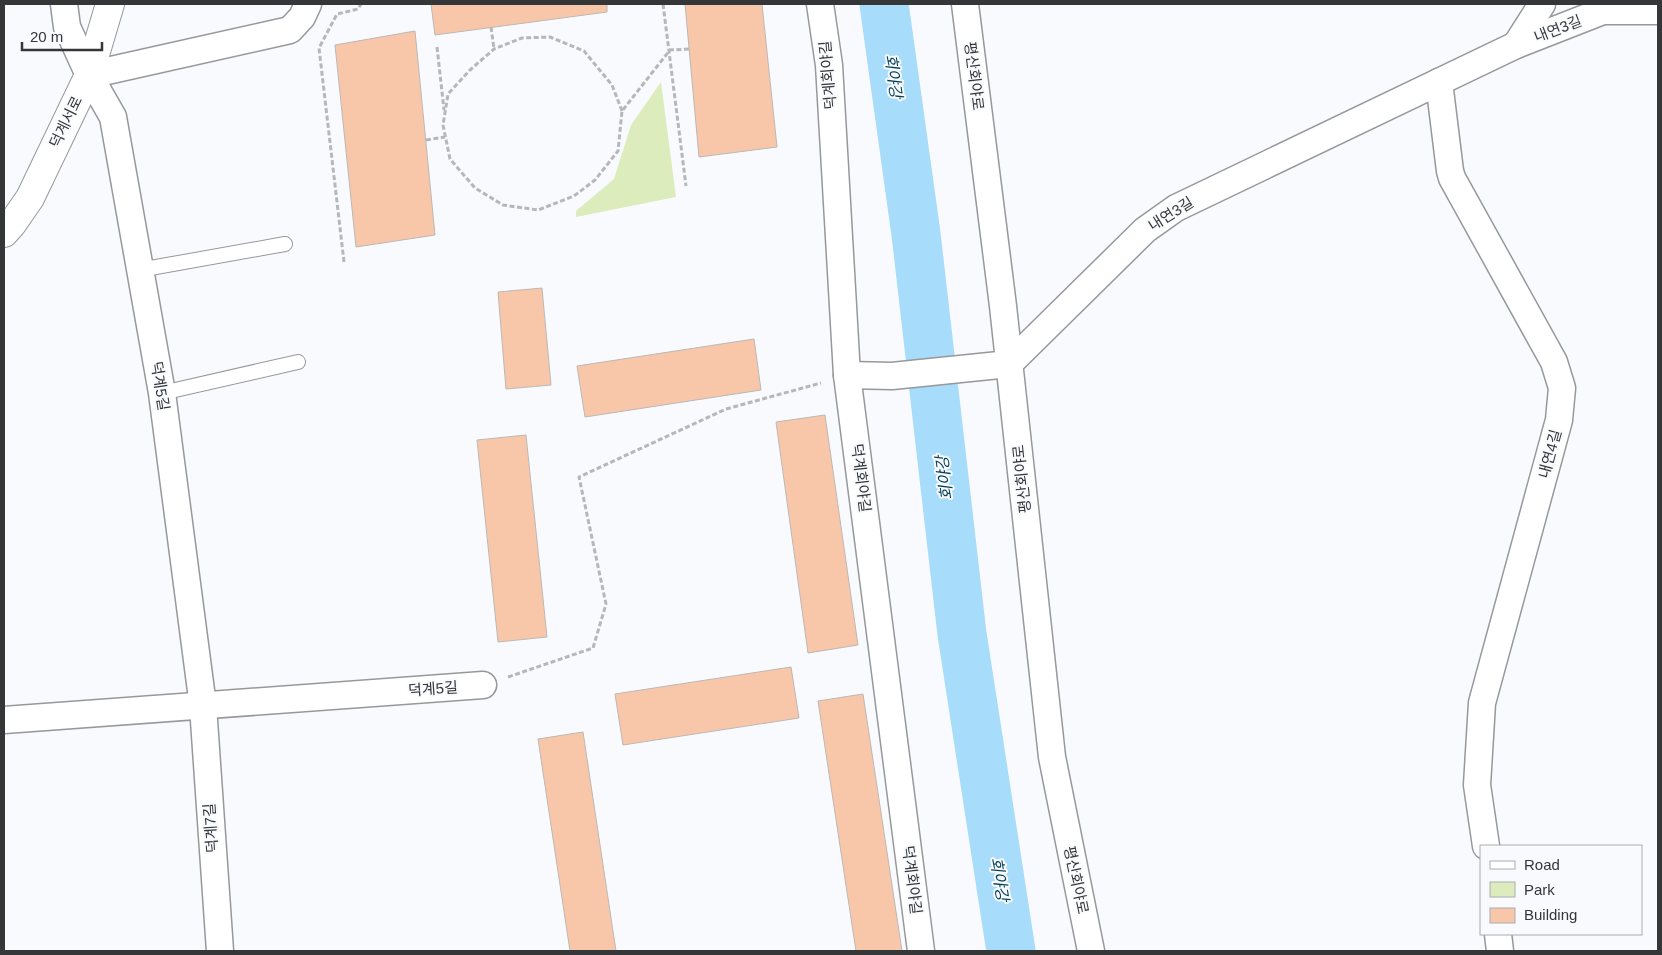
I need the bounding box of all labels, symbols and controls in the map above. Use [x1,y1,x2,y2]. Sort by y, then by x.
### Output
street label: 내연3길 [1532,12,1584,45]
scale bar [22,20,102,52]
text: 20 m [30,28,63,45]
street label: 덕계회야길 [816,40,839,110]
street label: 평산회야로 [962,41,987,111]
water label: 회야강 [882,53,905,101]
street label: 덕계서로 [46,93,85,150]
street label: 내연3길 [1145,193,1196,234]
street label: 덕계5길 [148,360,173,412]
street label: 내연4길 [1535,428,1564,480]
street label: 덕계회야길 [849,443,874,513]
street label: 평산회야로 [1009,444,1034,514]
water label: 회야강 [933,453,956,501]
street label: 덕계5길 [408,678,458,699]
street label: 덕계7길 [200,803,221,853]
street label: 평산회야로 [1061,844,1092,915]
street label: 덕계회야길 [900,845,925,915]
legend [1480,845,1642,935]
water label: 회야강 [988,856,1012,904]
text: Road [1524,856,1560,873]
text: Park [1524,881,1555,898]
text: Building [1524,906,1577,923]

